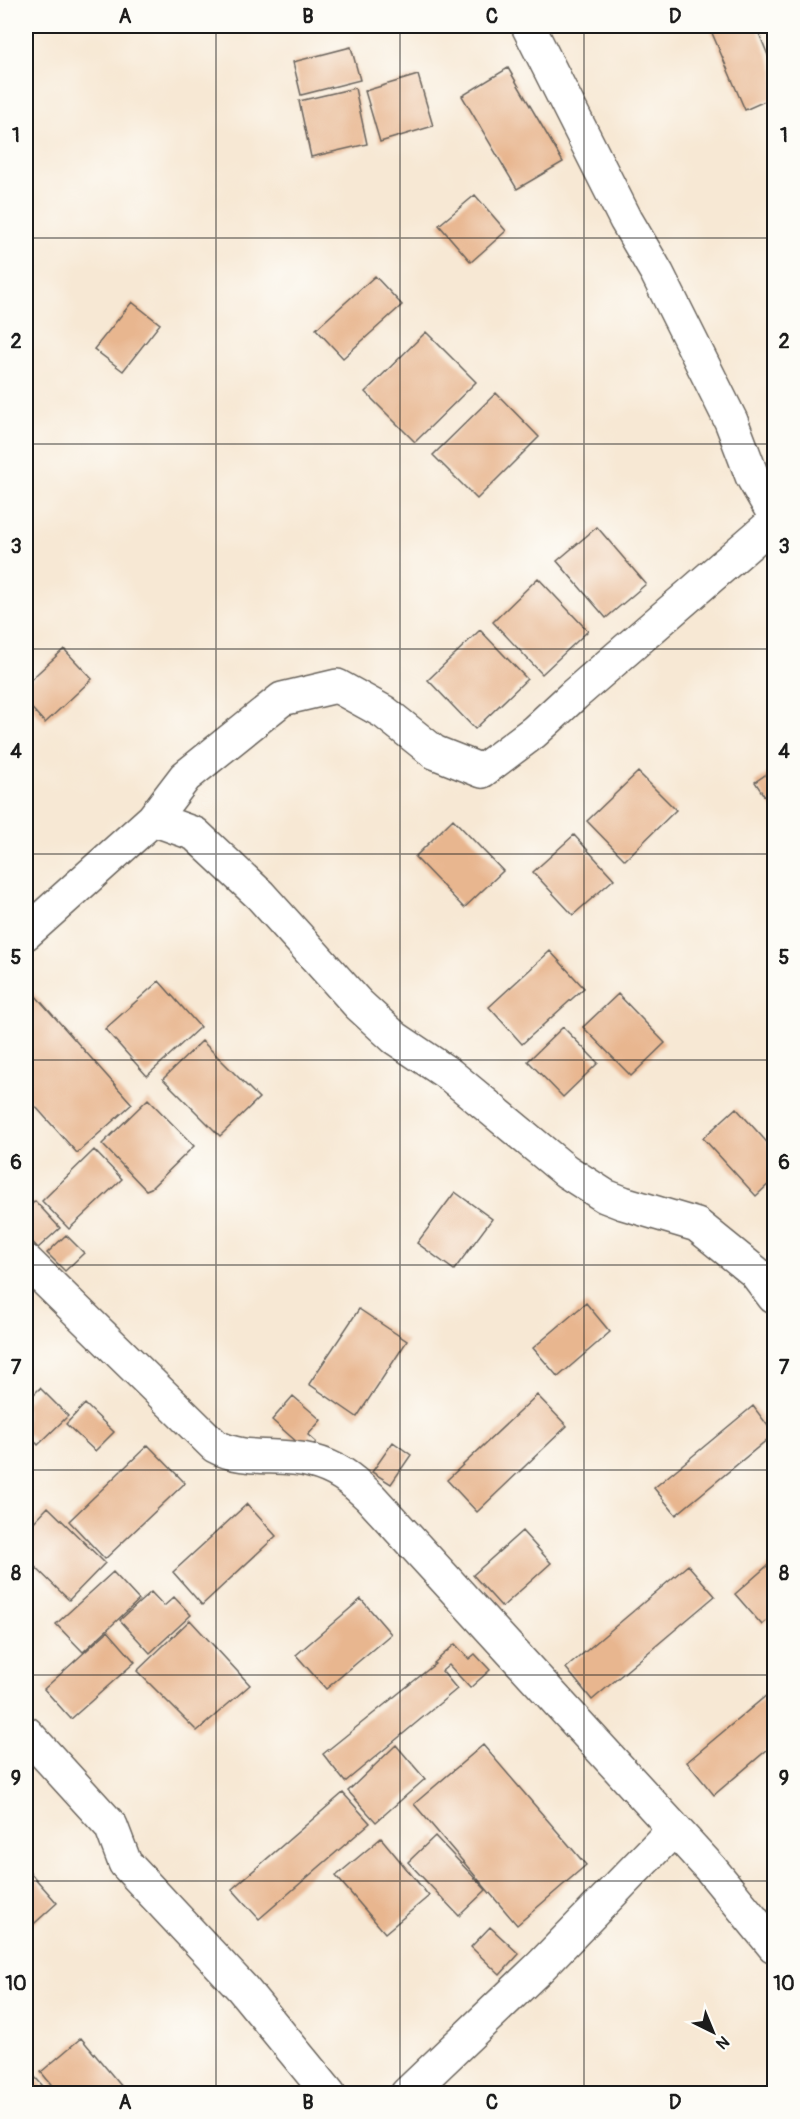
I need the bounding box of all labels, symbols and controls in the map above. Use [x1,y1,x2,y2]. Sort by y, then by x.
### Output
text: A [119,4,132,29]
text: B [302,4,314,29]
text: C [486,4,498,29]
text: D [669,4,682,29]
text: 1 [12,123,20,148]
text: 1 [780,123,788,148]
text: 2 [10,329,22,354]
text: 2 [778,329,790,354]
text: 3 [10,534,22,559]
text: 3 [778,534,790,559]
text: 4 [10,739,22,764]
text: 4 [778,739,790,764]
text: 5 [11,945,22,970]
text: 5 [779,945,790,970]
text: 6 [10,1150,22,1175]
text: 6 [778,1150,790,1175]
text: 7 [11,1355,22,1380]
text: 7 [779,1355,790,1380]
text: 8 [11,1561,21,1586]
text: 8 [779,1561,789,1586]
text: 9 [11,1766,21,1791]
text: 9 [779,1766,789,1791]
text: 10 [5,1971,27,1996]
text: 10 [773,1971,795,1996]
north arrow [683,2002,743,2062]
text: N [712,2031,733,2053]
text: A [119,2090,132,2115]
text: B [302,2090,314,2115]
text: C [486,2090,498,2115]
text: D [669,2090,682,2115]

